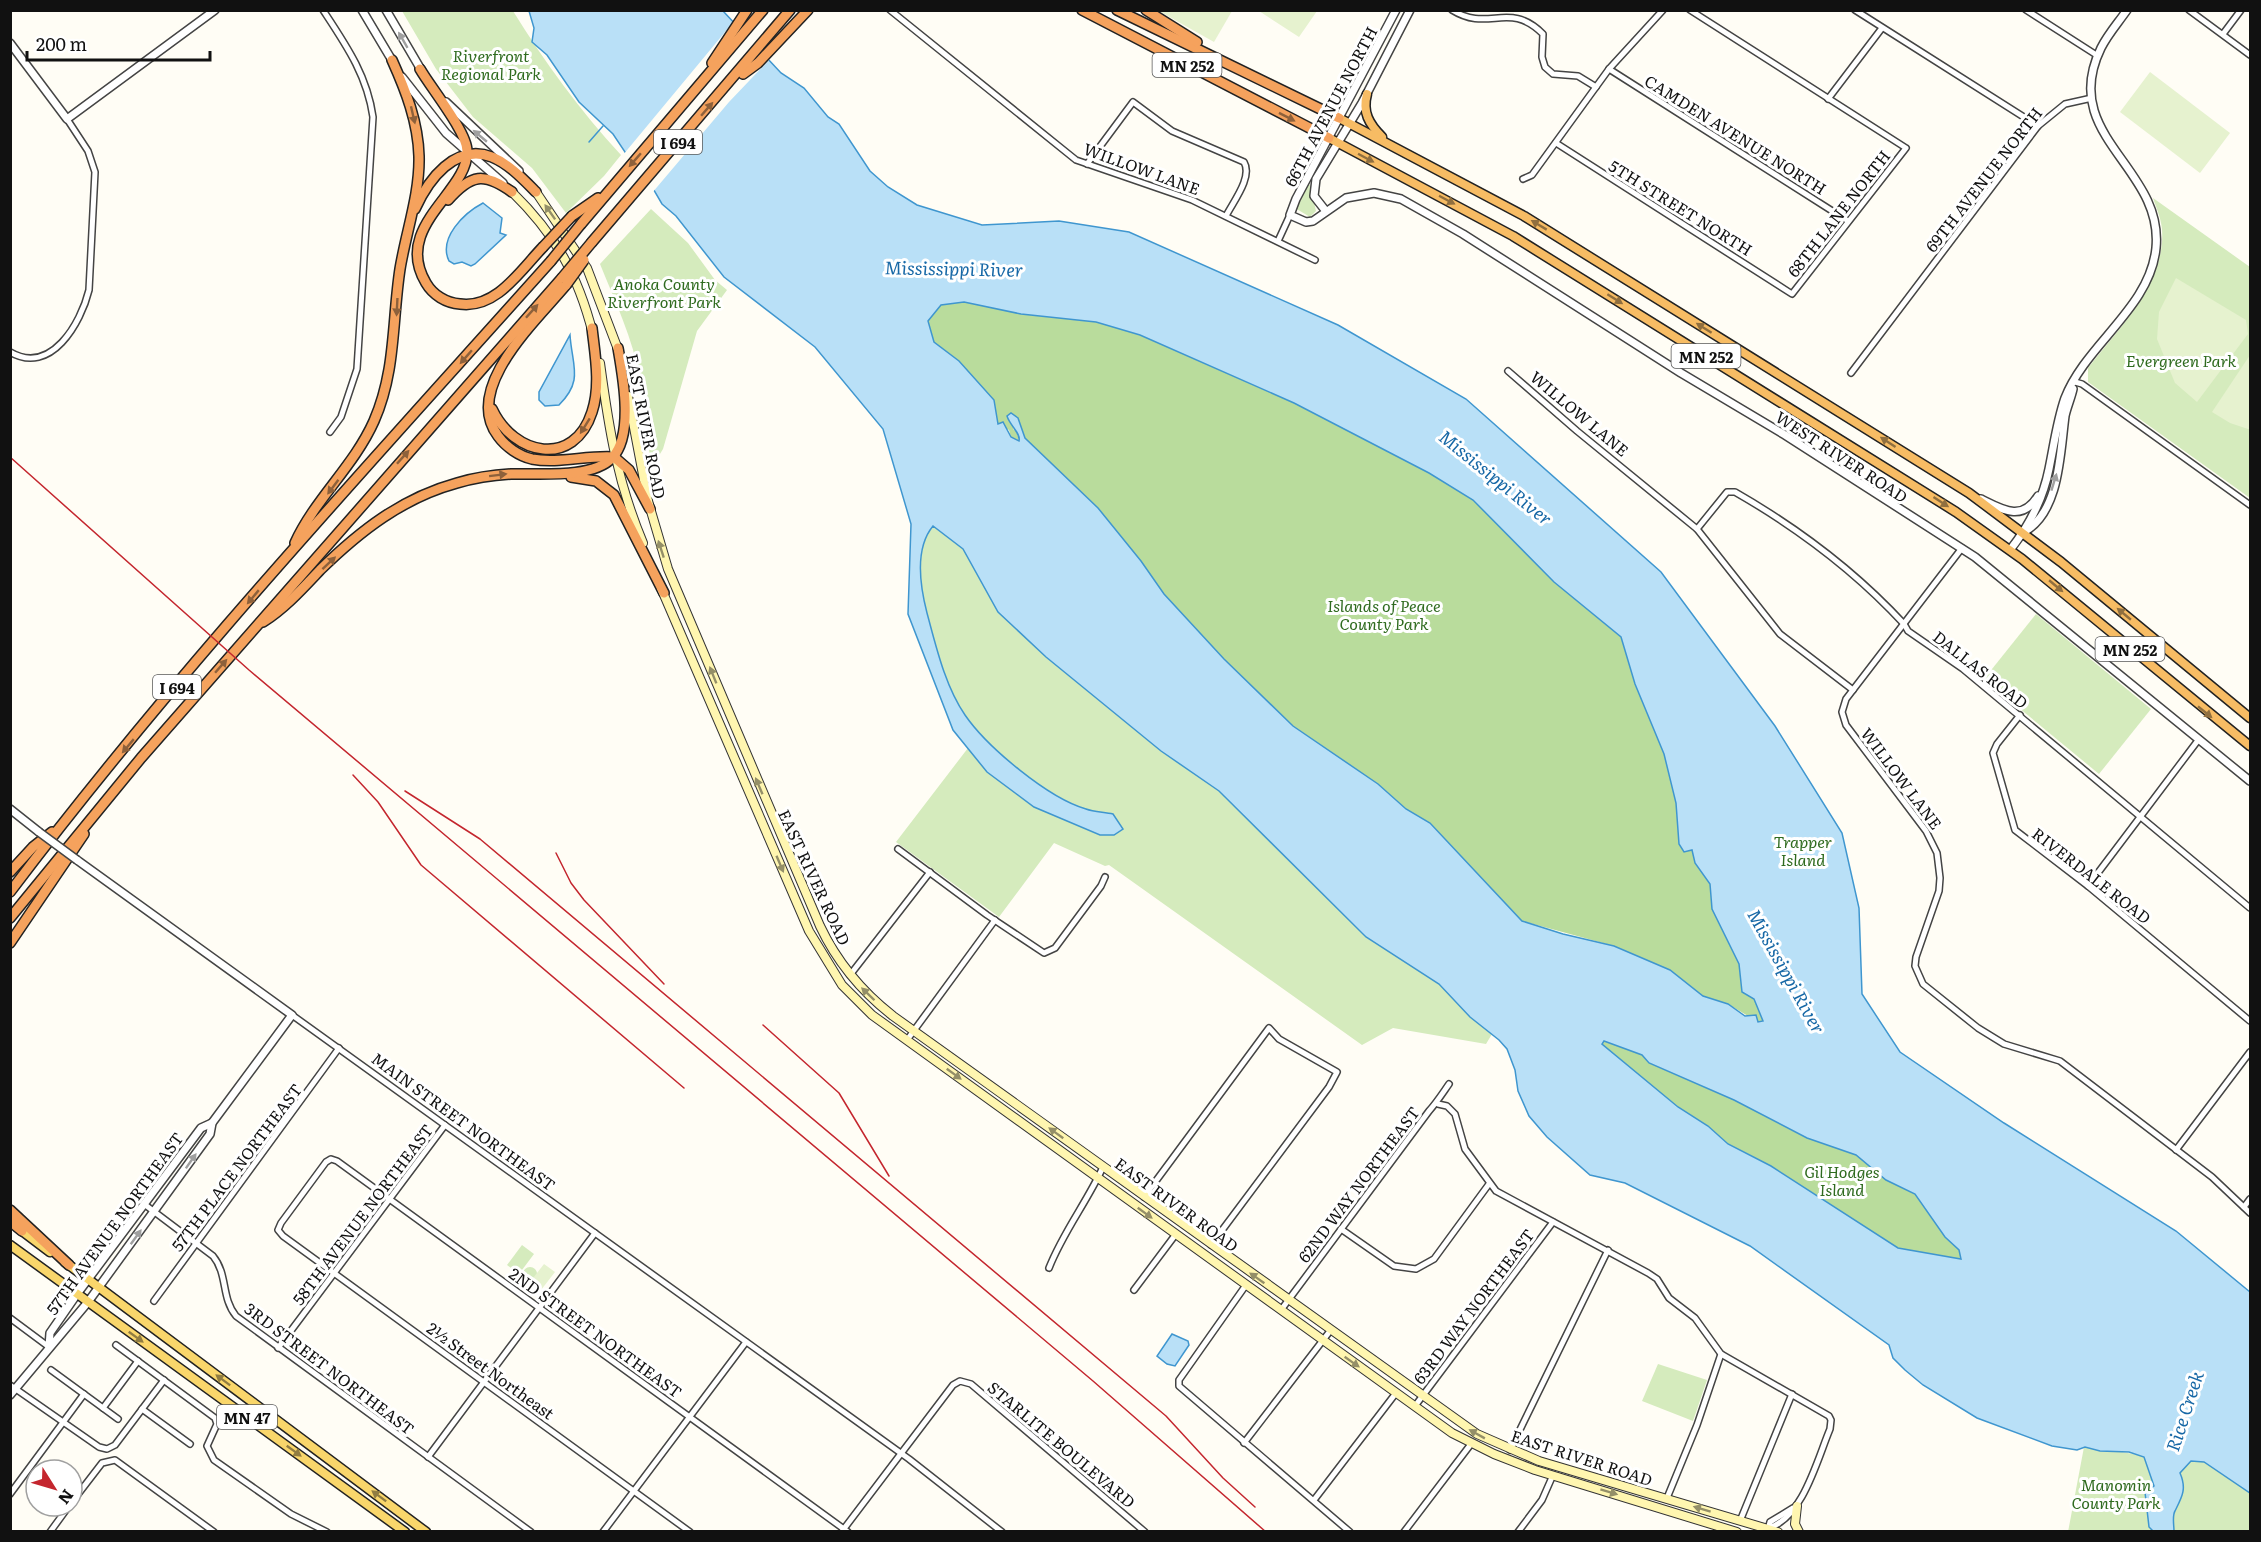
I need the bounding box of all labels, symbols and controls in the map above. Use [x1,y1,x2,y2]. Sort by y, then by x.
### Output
street label: 66TH AVENUE NORTH [1278,22,1382,190]
scale bar [27,24,210,62]
text: 200 m [36,30,87,57]
one-way arrow [397,32,408,48]
park label: Riverfront Regional Park [441,43,541,85]
road number: MN 252 [1152,53,1222,77]
street label: CAMDEN AVENUE NORTH [1640,68,1832,200]
street label: 69TH AVENUE NORTH [1919,101,2047,257]
one-way arrow [700,102,713,117]
one-way arrow [408,106,418,124]
one-way arrow [1279,112,1296,122]
one-way arrow [473,130,488,143]
road number: I 694 [654,130,702,154]
street label: WILLOW LANE [1080,136,1204,200]
street label: 68TH LANE NORTH [1781,144,1895,282]
one-way arrow [629,152,642,167]
one-way arrow [1358,153,1375,163]
street label: 5TH STREET NORTH [1605,153,1757,261]
one-way arrow [1439,195,1456,205]
one-way arrow [544,204,556,220]
one-way arrow [1530,220,1547,230]
water label: Mississippi River [885,253,1023,283]
park label: Anoka County Riverfront Park [607,271,721,313]
one-way arrow [1607,293,1623,304]
one-way arrow [392,298,401,317]
one-way arrow [525,304,539,319]
one-way arrow [1697,322,1713,334]
road number: MN 252 [1672,344,1740,368]
park label: Evergreen Park [2126,348,2236,372]
one-way arrow [460,349,473,364]
street label: EAST RIVER ROAD [621,351,673,501]
street label: WILLOW LANE [1525,365,1635,461]
street label: WEST RIVER ROAD [1771,404,1913,508]
one-way arrow [579,417,590,434]
water label: Mississippi River [1434,423,1558,531]
one-way arrow [1880,437,1896,448]
one-way arrow [396,450,409,465]
one-way arrow [489,471,508,480]
one-way arrow [2050,473,2059,491]
one-way arrow [326,479,339,495]
one-way arrow [1933,496,1949,507]
one-way arrow [656,540,665,558]
one-way arrow [321,556,335,570]
one-way arrow [2048,580,2064,593]
one-way arrow [247,589,260,604]
park label: Islands of Peace County Park [1327,593,1441,635]
one-way arrow [2116,608,2132,621]
street label: DALLAS ROAD [1928,624,2034,714]
road number: MN 252 [2096,637,2164,661]
one-way arrow [214,659,227,674]
one-way arrow [708,666,717,684]
road number: I 694 [153,675,201,699]
one-way arrow [2198,705,2213,717]
street label: WILLOW LANE [1856,722,1948,834]
one-way arrow [121,738,134,754]
one-way arrow [754,776,764,794]
street label: EAST RIVER ROAD [773,805,857,949]
street label: RIVERDALE ROAD [2027,821,2157,929]
park label: Trapper Island [1774,829,1832,871]
one-way arrow [775,856,785,874]
water label: Mississippi River [1742,904,1832,1038]
one-way arrow [861,988,876,1001]
street label: MAIN STREET NORTHEAST [367,1046,561,1196]
one-way arrow [946,1068,962,1080]
street label: 57TH PLACE NORTHEAST [165,1078,307,1256]
street label: 62ND WAY NORTHEAST [1291,1101,1425,1267]
street label: 58TH AVENUE NORTHEAST [286,1118,438,1309]
street label: 57TH AVENUE NORTHEAST [40,1127,189,1319]
one-way arrow [1048,1127,1064,1139]
street label: EAST RIVER ROAD [1110,1151,1244,1257]
one-way arrow [185,1154,197,1170]
park label: Gil Hodges Island [1804,1159,1880,1201]
one-way arrow [1137,1207,1153,1219]
street label: 63RD WAY NORTHEAST [1407,1223,1539,1389]
one-way arrow [130,1230,142,1246]
street label: 2ND STREET NORTHEAST [505,1261,688,1403]
one-way arrow [1249,1272,1265,1284]
street label: 3RD STREET NORTHEAST [240,1296,420,1440]
street label: 2½ Street Northeast [422,1316,560,1425]
one-way arrow [128,1330,143,1342]
one-way arrow [1345,1355,1360,1367]
water label: Rice Creek [2158,1367,2210,1455]
one-way arrow [215,1374,230,1386]
street label: STARLITE BOULEVARD [983,1375,1141,1513]
road number: MN 47 [217,1405,277,1429]
street label: EAST RIVER ROAD [1508,1423,1656,1491]
one-way arrow [1468,1429,1485,1439]
one-way arrow [285,1445,301,1457]
north arrow [24,1458,84,1518]
park label: Manomin County Park [2071,1472,2161,1514]
text: N [53,1485,80,1510]
one-way arrow [1600,1488,1618,1497]
one-way arrow [371,1491,386,1503]
one-way arrow [1692,1504,1710,1513]

